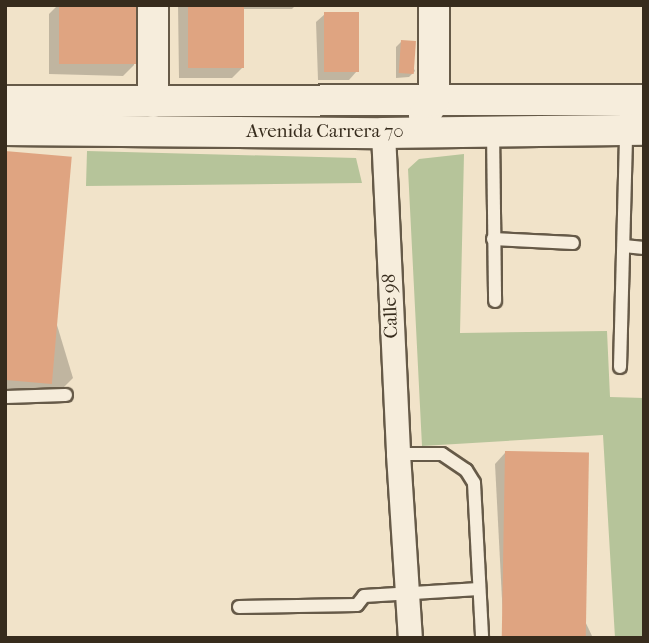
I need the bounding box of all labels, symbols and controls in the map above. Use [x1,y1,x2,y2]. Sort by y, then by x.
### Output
street label: Avenida Carrera 70 [246,121,404,143]
street label: Calle 98 [378,273,404,339]

